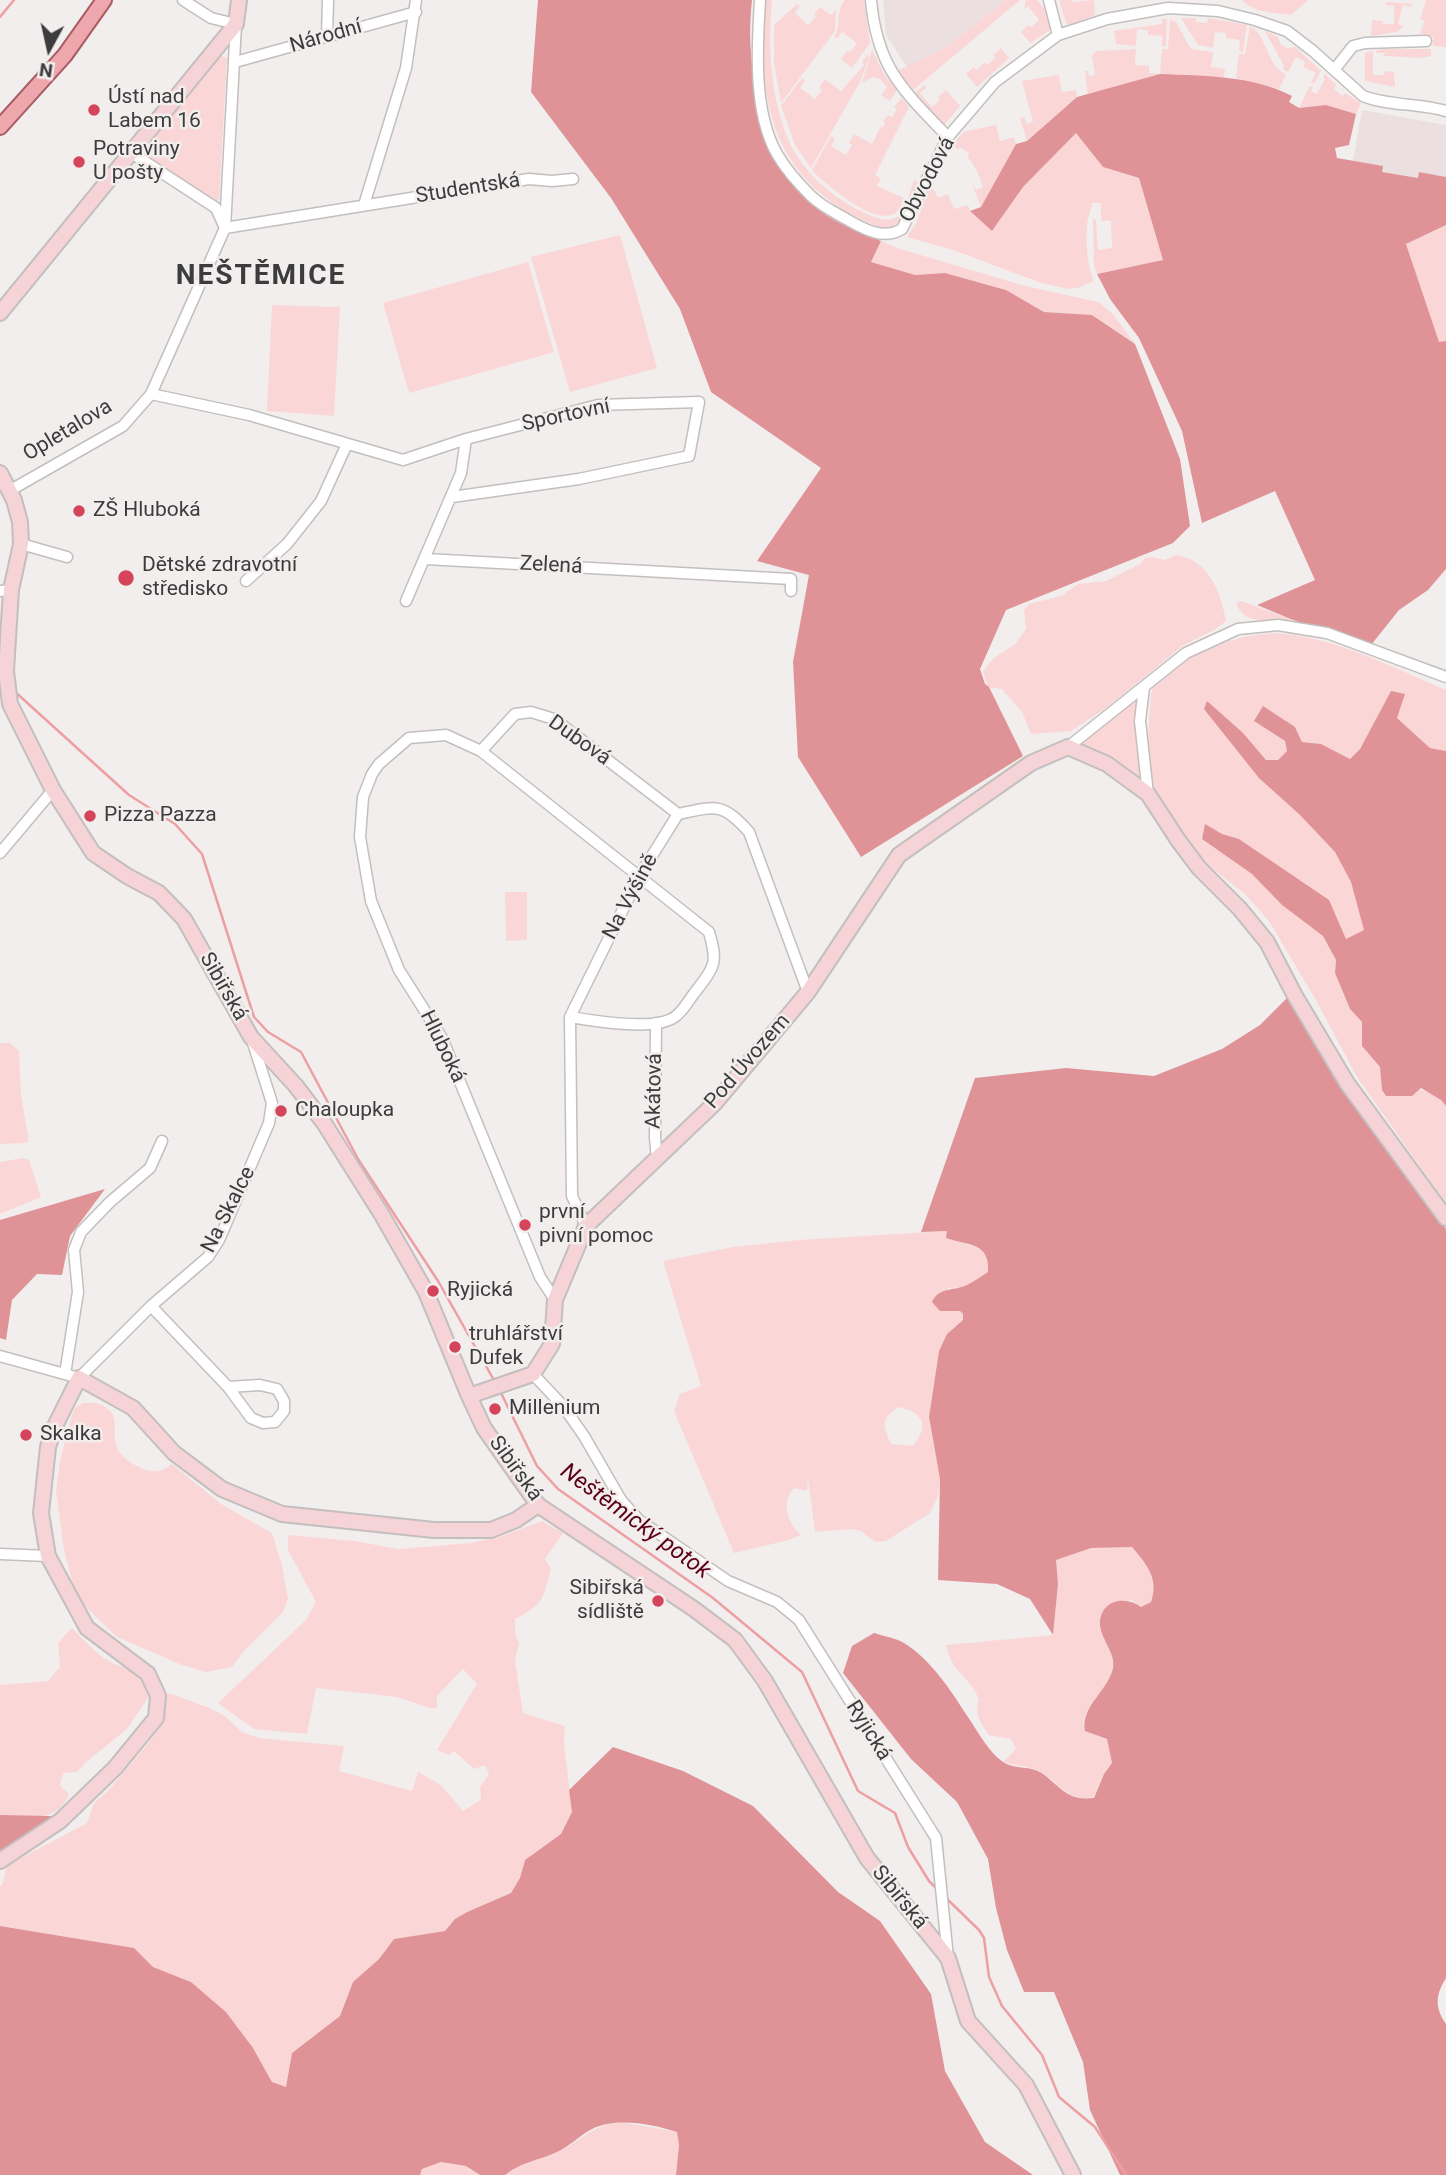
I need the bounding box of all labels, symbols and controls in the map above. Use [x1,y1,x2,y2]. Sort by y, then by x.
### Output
north arrow [14,14,84,84]
street label: Národní [287,15,365,59]
text: N [38,58,54,83]
place label: Ústí nad Labem 16 [108,85,201,135]
marker: Ústí nad Labem 16 [86,102,102,118]
street label: Obvodová [895,133,961,227]
place label: Potraviny U pošty [93,137,180,187]
marker: Potraviny U pošty [71,154,87,170]
street label: Studentská [414,168,522,210]
district label: NEŠTĚMICE [177,260,345,294]
street label: Sportovní [520,394,612,438]
street label: Opletalova [19,395,117,467]
place label: ZŠ Hluboká [93,498,201,524]
marker: ZŠ Hluboká [71,503,87,519]
street label: Zelená [519,552,583,580]
place label: Dětské zdravotní středisko [142,553,297,603]
marker: Dětské zdravotní středisko [116,568,136,588]
street label: Dubová [543,710,615,772]
place label: Pizza Pazza [104,803,217,829]
marker: Pizza Pazza [82,808,98,824]
street label: Na Výšině [598,850,664,944]
street label: Sibiřská [193,948,253,1026]
street label: Hluboká [414,1007,470,1087]
street label: Pod Úvozem [700,1009,796,1115]
street label: Akátová [642,1053,668,1129]
place label: Chaloupka [295,1098,394,1124]
marker: Chaloupka [273,1103,289,1119]
street label: Na Skalce [197,1163,261,1257]
place label: první pivní pomoc [539,1200,653,1250]
marker: první pivní pomoc [517,1217,533,1233]
place label: Ryjická [447,1278,513,1304]
marker: Ryjická [425,1283,441,1299]
place label: truhlářství Dufek [469,1322,563,1372]
marker: truhlářství Dufek [447,1339,463,1355]
place label: Millenium [509,1396,600,1422]
marker: Millenium [487,1401,503,1417]
place label: Skalka [40,1422,102,1448]
marker: Skalka [18,1427,34,1443]
street label: Sibiřská [483,1431,547,1507]
water label: Neštěmický potok [555,1458,715,1586]
place label: Sibiřská sídliště [570,1576,644,1626]
marker: Sibiřská sídliště [650,1593,666,1609]
street label: Ryjická [840,1696,896,1766]
street label: Sibiřská [866,1861,932,1935]

